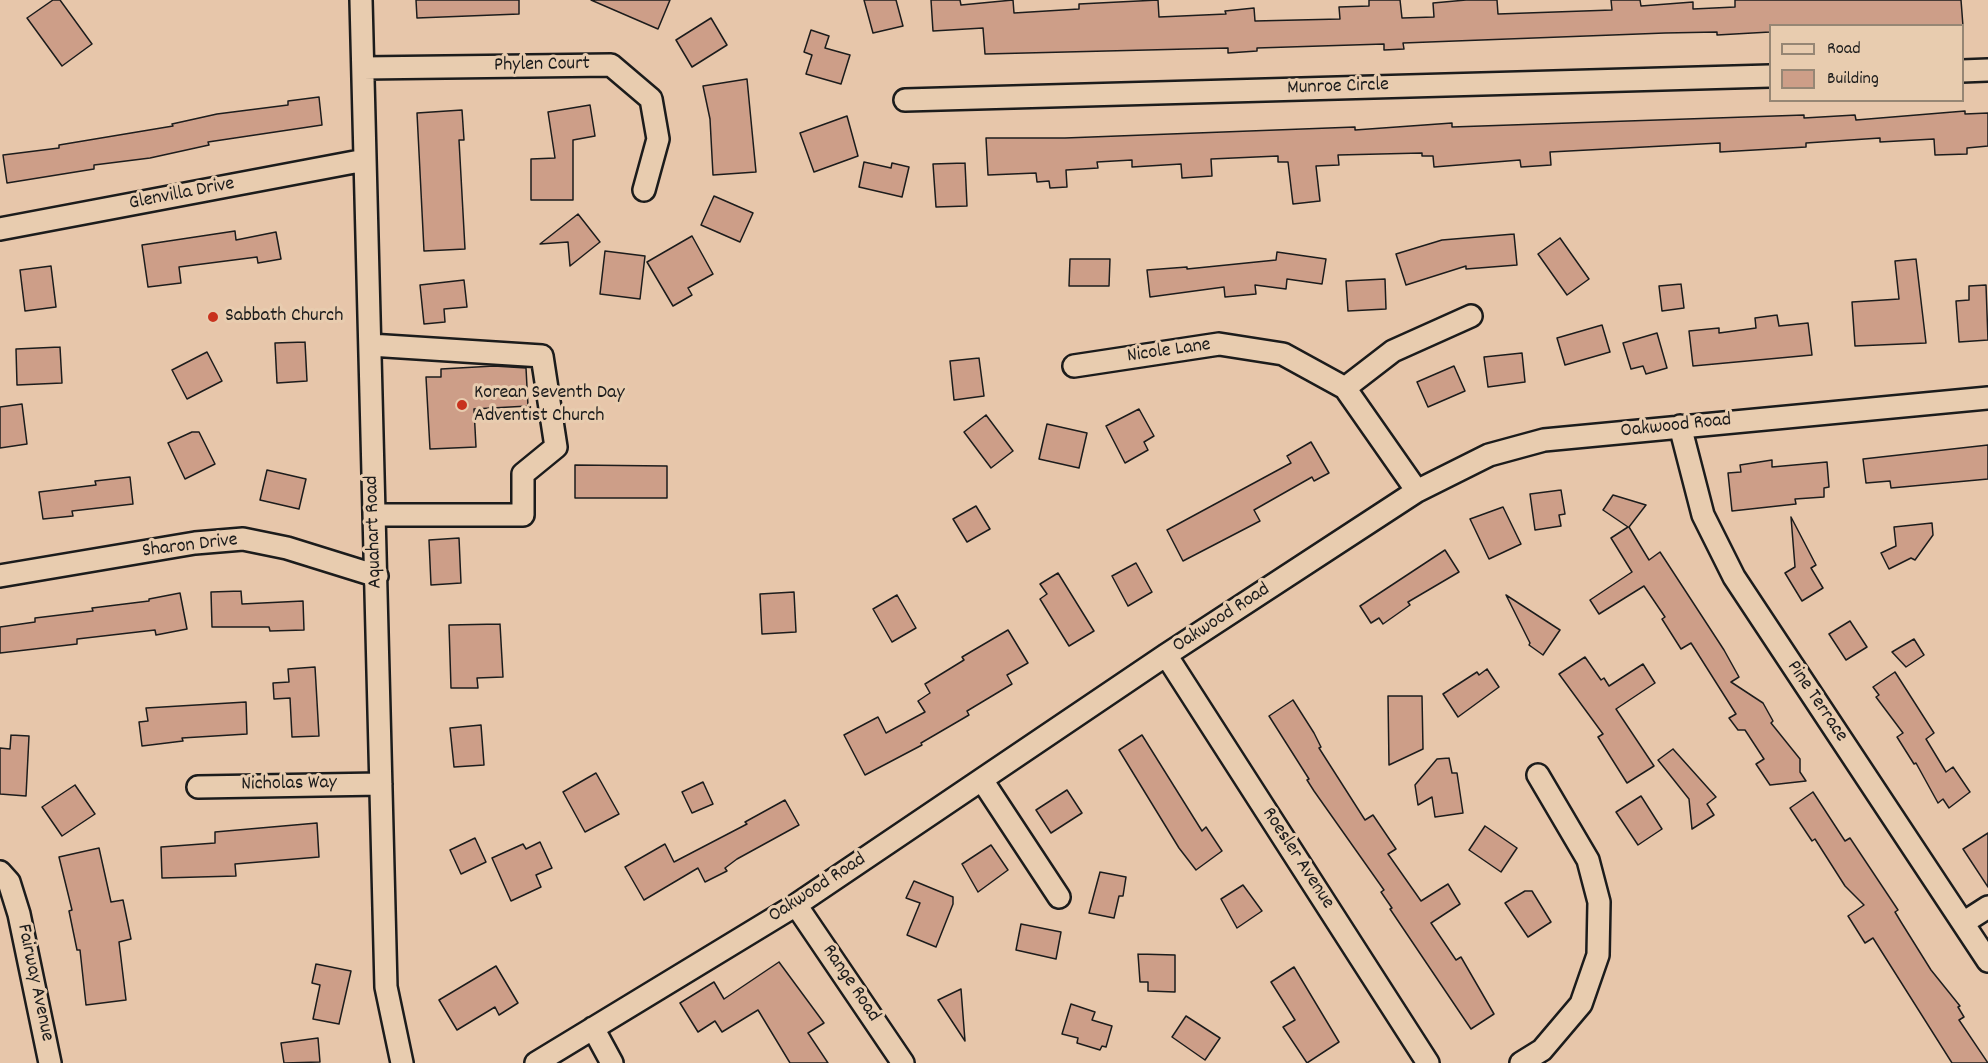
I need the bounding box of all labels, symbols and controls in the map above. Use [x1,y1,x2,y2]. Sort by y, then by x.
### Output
legend [1769,24,1964,102]
text: Road [1827,37,1861,62]
street label: Phylen Court [494,53,590,79]
text: Building [1827,67,1879,92]
street label: Munroe Circle [1287,74,1389,102]
street label: Glenvilla Drive [127,173,237,217]
place label: Sabbath Church [225,305,343,329]
marker: Sabbath Church [206,310,220,324]
street label: Nicole Lane [1126,334,1212,370]
place label: Korean Seventh Day Adventist Church [474,382,624,429]
marker: Korean Seventh Day Adventist Church [455,398,469,412]
street label: Oakwood Road [1620,409,1732,445]
street label: Aquahart Road [361,475,389,589]
street label: Sharon Drive [141,529,239,565]
street label: Oakwood Road [1169,579,1275,659]
street label: Pine Terrace [1780,657,1852,747]
street label: Nicholas Way [241,772,337,798]
street label: Roesler Avenue [1255,804,1339,914]
street label: Oakwood Road [765,849,871,929]
street label: Fairway Avenue [10,922,58,1044]
street label: Range Road [815,941,885,1027]

